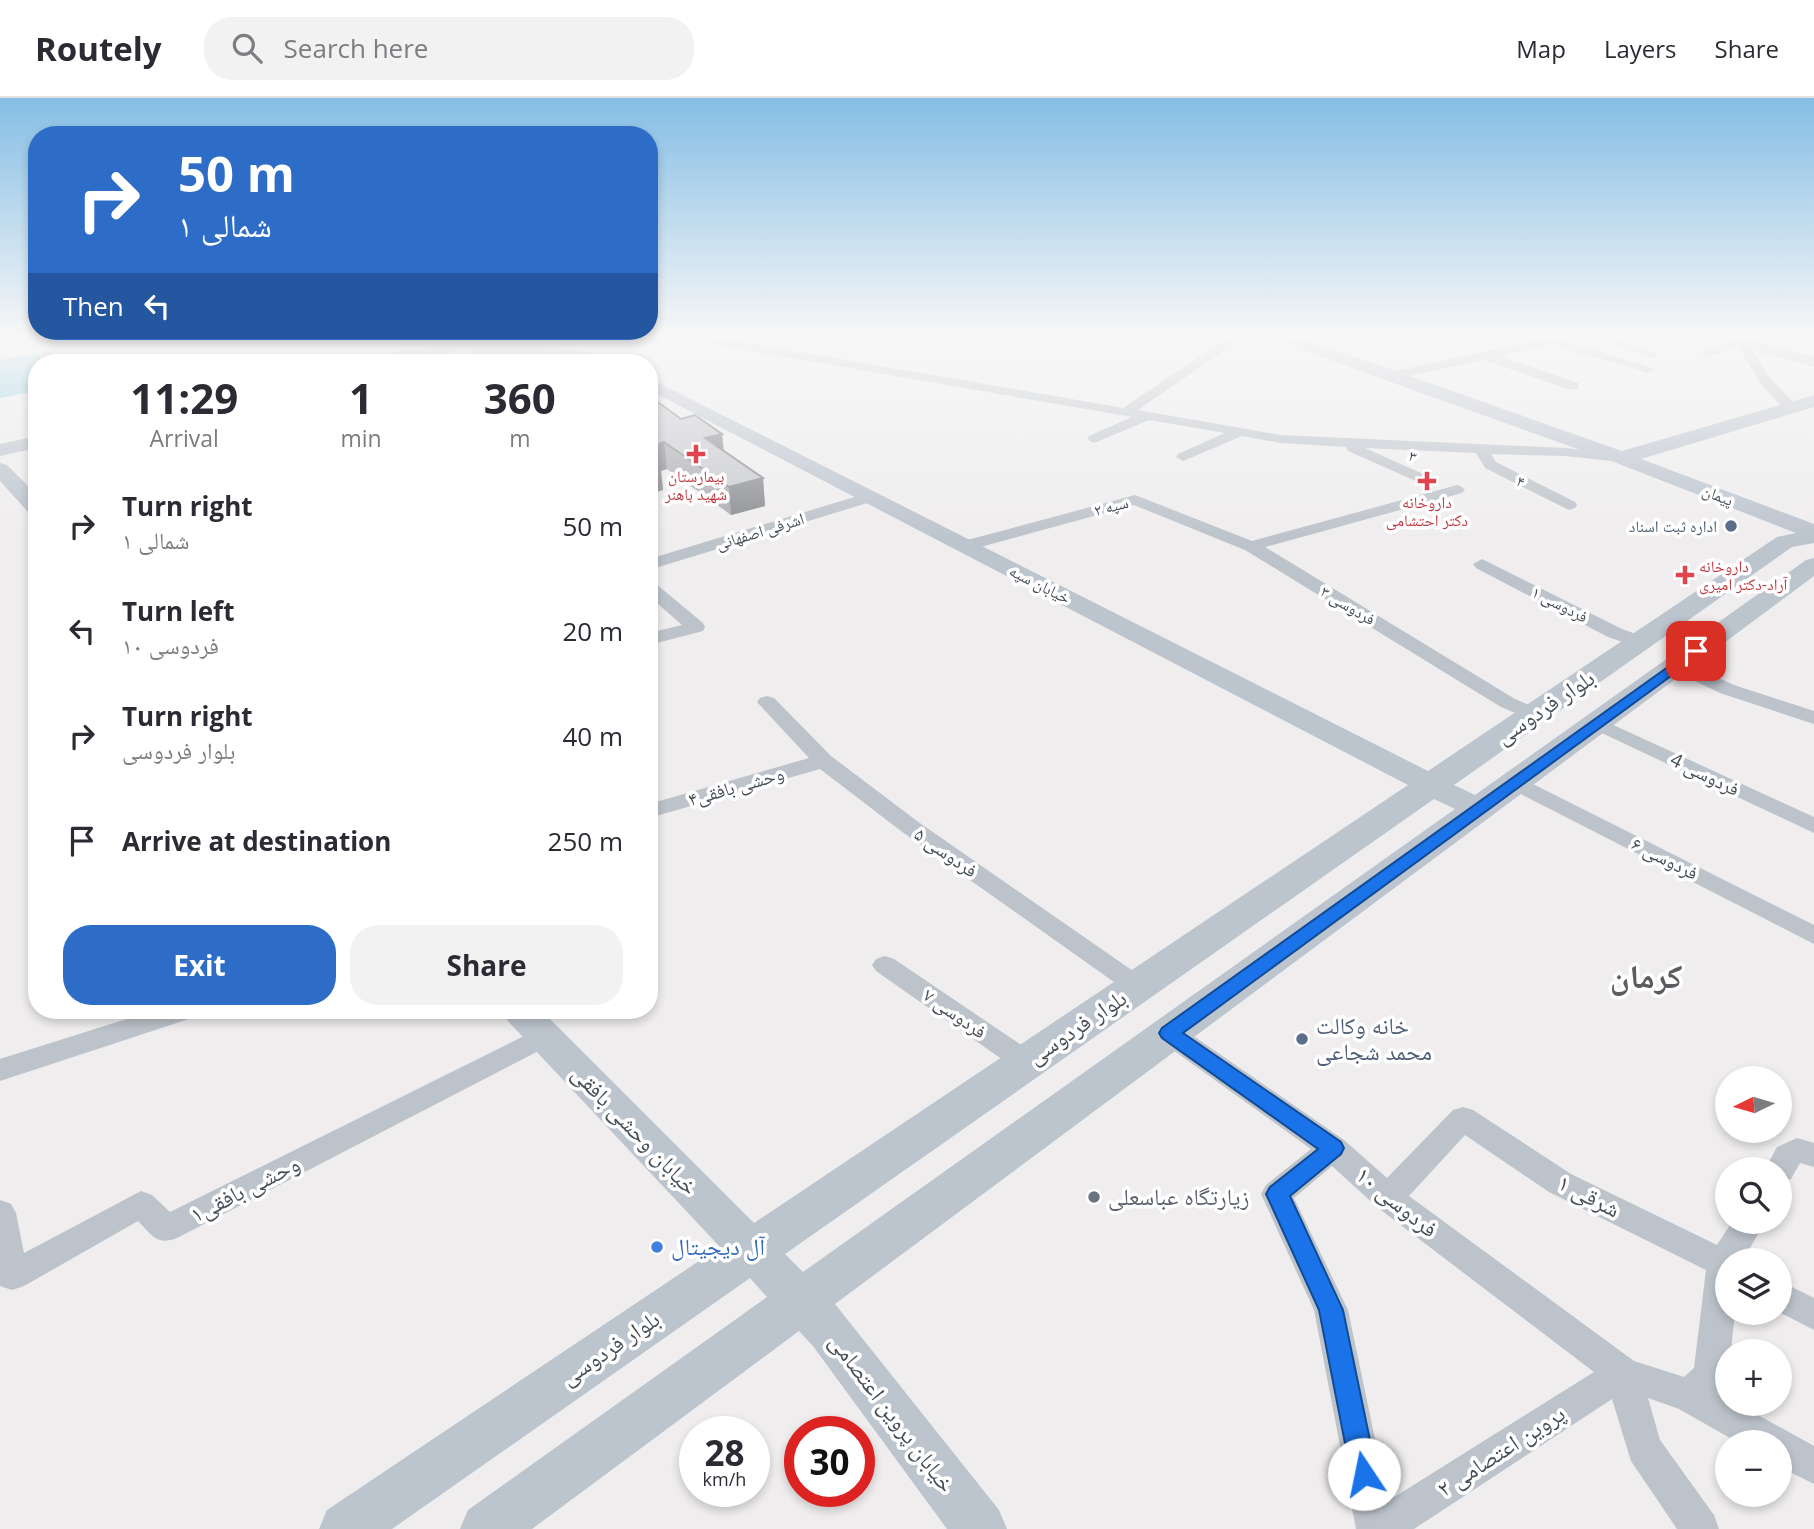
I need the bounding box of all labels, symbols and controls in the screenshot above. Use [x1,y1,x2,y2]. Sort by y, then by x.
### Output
search box [204,17,694,80]
text: Routely [35,26,162,71]
icon: search [228,29,266,67]
text: Search here [284,30,428,66]
text: Map [1516,32,1566,65]
text: Layers [1604,32,1677,65]
text: Share [1715,32,1779,65]
text: 50 m [178,140,295,206]
icon: right [63,154,154,245]
text: شمالی ۱ [178,203,272,246]
icon: left [138,287,176,325]
text: Then [63,288,124,324]
text: 11:29 [130,369,238,426]
text: 1 [349,369,373,426]
text: 360 [484,369,556,426]
text: Arrival [150,422,219,454]
text: min [340,422,382,454]
text: m [509,422,530,454]
marker: بیمارستان شهید باهنر [686,444,706,464]
street label: ۳ [1405,444,1421,468]
place label: بیمارستان شهید باهنر [664,465,727,505]
street label: ۴ [1513,470,1529,492]
marker: داروخانه دکتر احتشامی [1419,473,1435,489]
street label: پیمان [1699,479,1737,511]
text: Turn right [122,488,253,524]
street label: سپه ۲ [1091,491,1131,521]
place label: داروخانه دکتر احتشامی [1386,491,1468,531]
icon: right [63,507,101,545]
street label: اشرفی اصفهانی [713,507,807,555]
text: 50 m [562,508,623,544]
place label: اداره ثبت اسناد [1629,515,1717,537]
marker: اداره ثبت اسناد [1723,518,1739,534]
text: شمالی ۱ [122,524,189,556]
place label: داروخانه آراد-دکتر امیری [1699,555,1788,595]
street label: خیابان سپه [1006,559,1074,609]
marker: داروخانه آراد-دکتر امیری [1677,567,1693,583]
street label: فردوسی ۳ [1317,580,1379,630]
street label: فردوسی ۱ [1528,581,1592,627]
text: Turn left [122,593,234,629]
icon: left [63,612,101,650]
text: 20 m [562,613,623,649]
pin [1666,621,1726,681]
text: فردوسی ۱۰ [122,629,219,661]
icon: arrive [1677,632,1715,670]
street label: بلوار فردوسی [1489,661,1600,751]
text: Turn right [122,698,253,734]
icon: right [63,717,101,755]
text: 40 m [562,718,623,754]
text: بلوار فردوسی [122,734,235,766]
street label: فردوسی 4 [1666,746,1744,802]
street label: وحشی بافقی۴ [685,760,787,812]
street label: فردوسی ۵ [909,821,983,883]
icon: arrive [63,822,101,860]
text: Arrive at destination [122,823,391,859]
text: 250 m [548,823,623,859]
street label: فردوسی ۶ [1627,830,1703,886]
button: Exit [63,925,336,1005]
button: Share [350,925,623,1005]
district label: کرمان [1610,953,1683,998]
street label: بلوار فردوسی [1021,981,1132,1071]
street label: فردوسی ۷ [918,982,992,1044]
place label: خانه وکالت محمد شجاعی [1316,1009,1432,1067]
marker: خانه وکالت محمد شجاعی [1294,1031,1310,1047]
street label: خیابان وحشی بافقی [565,1057,706,1201]
north arrow [1715,1066,1792,1143]
map controls [1715,1066,1792,1507]
street label: وحشی بافقی۱ [184,1147,305,1229]
button: search [1715,1157,1792,1234]
street label: فردوسی ۱۰ [1350,1158,1445,1244]
street label: شرقی ۱ [1553,1166,1626,1224]
place label: زیارتگاه عباسعلی [1108,1180,1249,1212]
marker: زیارتگاه عباسعلی [1086,1189,1102,1205]
place label: آل دیجیتال [671,1230,766,1262]
marker: آل دیجیتال [649,1239,665,1255]
button: layers [1715,1248,1792,1325]
street label: بلوار فردوسی [554,1302,665,1392]
street label: خیابان پروین اعتصامی [823,1327,963,1498]
button: + [1715,1339,1792,1416]
street label: پروین اعتصامی ۲ [1430,1397,1571,1504]
speed limit sign: 30 [784,1416,875,1507]
text: 28 [704,1429,745,1476]
button: − [1715,1430,1792,1507]
position arrow [1327,1437,1401,1511]
text: km/h [703,1467,746,1491]

